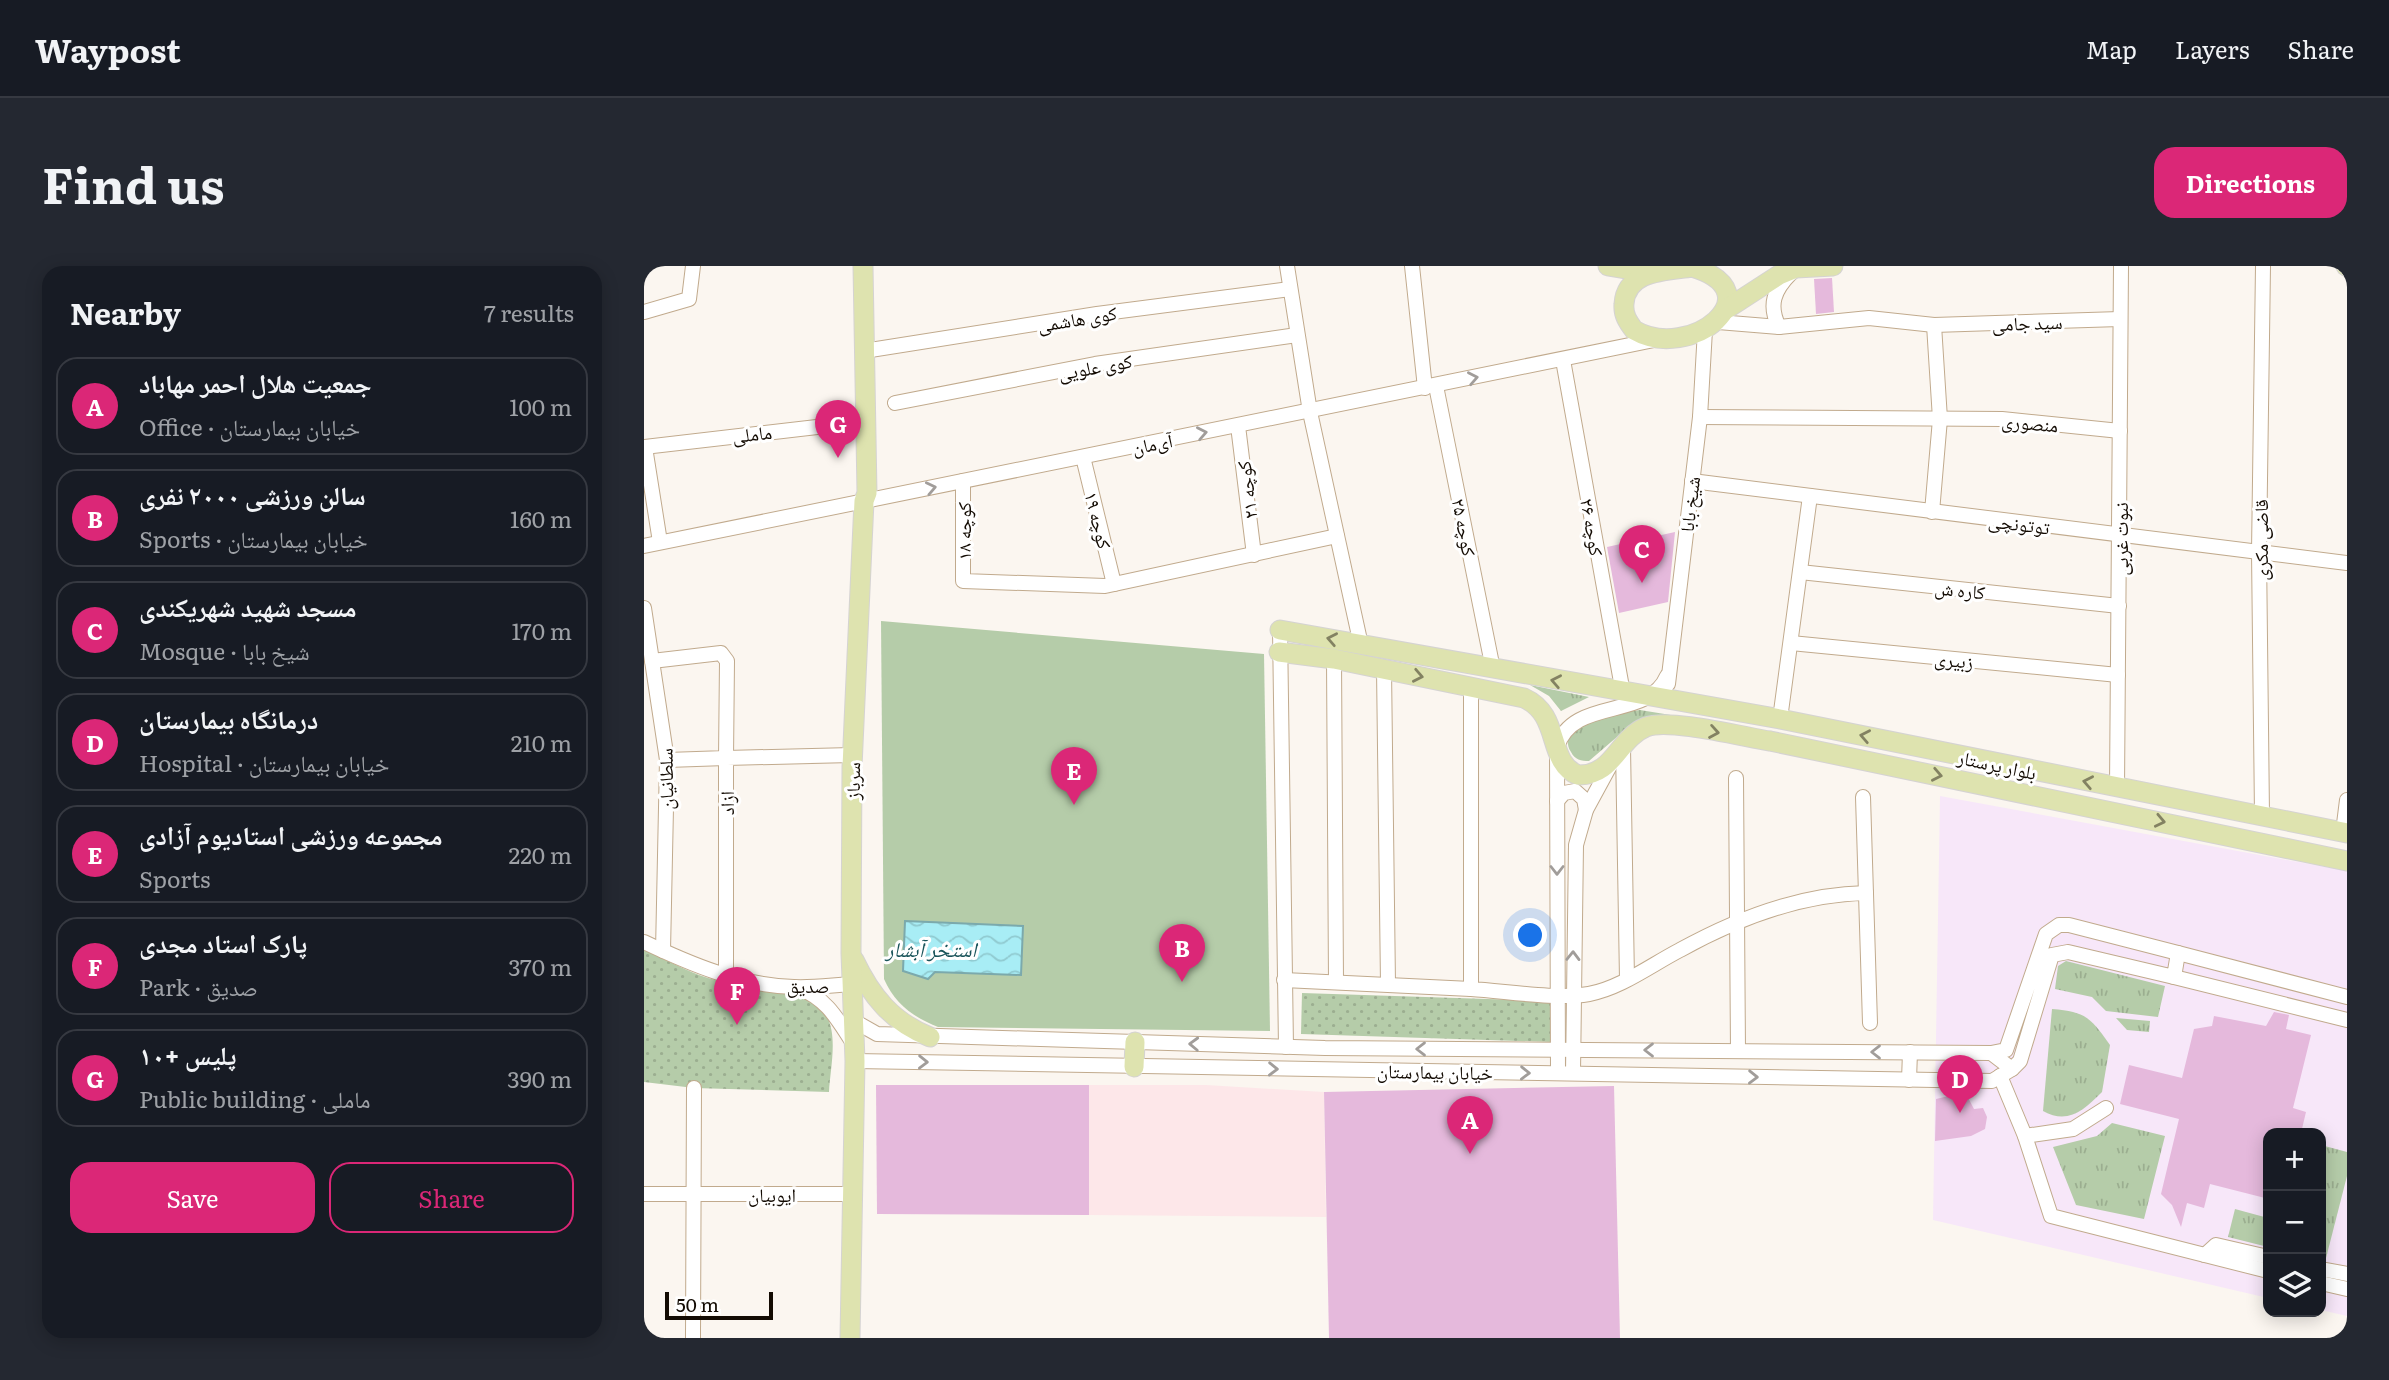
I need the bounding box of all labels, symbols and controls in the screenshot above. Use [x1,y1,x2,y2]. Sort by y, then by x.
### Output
text: Waypost [35,24,181,73]
text: Map [2086,31,2137,66]
text: Layers [2175,31,2249,66]
text: Share [2287,31,2354,66]
text: Find us [42,146,225,219]
button: Directions [2154,147,2347,218]
text: Nearby [70,290,181,334]
text: 7 results [484,295,574,329]
street label: کوی هاشمی [1035,298,1119,338]
street label: سید جامی [1991,307,2063,337]
street label: کوی علویی [1056,346,1134,386]
text: جمعیت هلال احمر مهاباد [139,362,372,401]
one-way arrow [1467,372,1479,387]
text: A [86,389,104,423]
text: 100 m [509,389,572,423]
pin: G [815,400,861,458]
street label: منصوری [2000,406,2060,438]
text: Office · خیابان بیمارستان [139,409,360,443]
street label: ماملی [731,417,773,449]
street label: آی‌مان [1129,425,1176,461]
one-way arrow [1196,427,1208,442]
street label: کوچه ۲۱ [1229,459,1263,521]
text: سالن ورزشی ۲۰۰۰ نفری [139,474,366,513]
street label: شیخ بابا [1672,475,1706,533]
one-way arrow [925,481,937,496]
street label: کوچه ۱۹ [1078,488,1120,552]
street label: کوچه ۲۵ [1446,496,1484,558]
street label: کوچه ۲۶ [1574,496,1612,558]
street label: قاضی مکری [2246,499,2274,581]
text: B [87,501,103,535]
text: 160 m [510,501,572,535]
street label: کوچه ۱۸ [949,502,977,560]
street label: نبوت غربی [2106,502,2134,576]
street label: توتونچی [1987,505,2052,541]
text: Sports · خیابان بیمارستان [139,521,368,555]
pin: C [1619,525,1665,583]
street label: کاره ش [1933,572,1987,606]
text: مسجد شهید شهریکندی [139,586,357,625]
text: C [87,613,103,647]
text: 170 m [511,613,572,647]
text: Mosque · شیخ بابا [139,633,310,667]
one-way arrow [1326,633,1338,648]
street label: زبیری [1933,643,1975,675]
one-way arrow [1412,668,1424,683]
one-way arrow [1550,674,1562,689]
text: درمانگاه بیمارستان [139,698,318,737]
one-way arrow [1708,724,1720,739]
text: D [86,725,104,759]
text: 210 m [511,725,572,759]
one-way arrow [1859,729,1871,744]
street label: بلوار پرستار [1954,742,2039,786]
text: Hospital · خیابان بیمارستان [139,745,389,779]
pin: E [1051,747,1097,805]
street label: سلطانیان [650,748,680,810]
street label: سرباز [838,762,866,801]
one-way arrow [1931,767,1943,782]
one-way arrow [2082,775,2094,790]
street label: ازاد [712,791,740,815]
one-way arrow [2154,813,2166,827]
text: مجموعه ورزشی استادیوم آزادی [139,814,442,853]
text: E [87,837,103,871]
text: 220 m [508,837,572,871]
text: Sports [139,861,210,895]
one-way arrow [1550,864,1565,875]
your location [1513,918,1547,952]
text: پارک استاد مجدی [139,922,307,961]
pin: B [1159,924,1205,982]
water label: استخر آبشار [884,932,978,963]
text: F [88,949,102,983]
text: 370 m [508,949,572,983]
one-way arrow [1565,950,1581,961]
pin: F [714,967,760,1025]
text: Park · صدیق [139,969,258,1003]
street label: صدیق [787,971,829,999]
text: پلیس +۱۰ [139,1034,236,1073]
one-way arrow [1188,1036,1198,1052]
one-way arrow [1415,1041,1426,1057]
one-way arrow [1643,1042,1653,1058]
one-way arrow [1870,1044,1881,1060]
one-way arrow [918,1055,929,1070]
pin: D [1937,1055,1983,1113]
street label: خیابان بیمارستان [1377,1056,1493,1086]
text: G [86,1061,104,1095]
text: 390 m [507,1061,572,1095]
one-way arrow [1269,1061,1279,1077]
one-way arrow [1520,1065,1531,1081]
one-way arrow [1748,1069,1758,1085]
text: Public building · ماملی [139,1081,370,1115]
pin: A [1447,1096,1493,1154]
map controls [2263,1128,2326,1317]
button: + [2263,1128,2326,1191]
button: Save [70,1162,315,1233]
button: Share [329,1162,574,1233]
street label: ایوبیان [748,1180,796,1208]
button: − [2263,1191,2326,1254]
button: layers [2263,1254,2326,1317]
scale bar [665,1289,774,1321]
text: 50 m [676,1290,719,1318]

